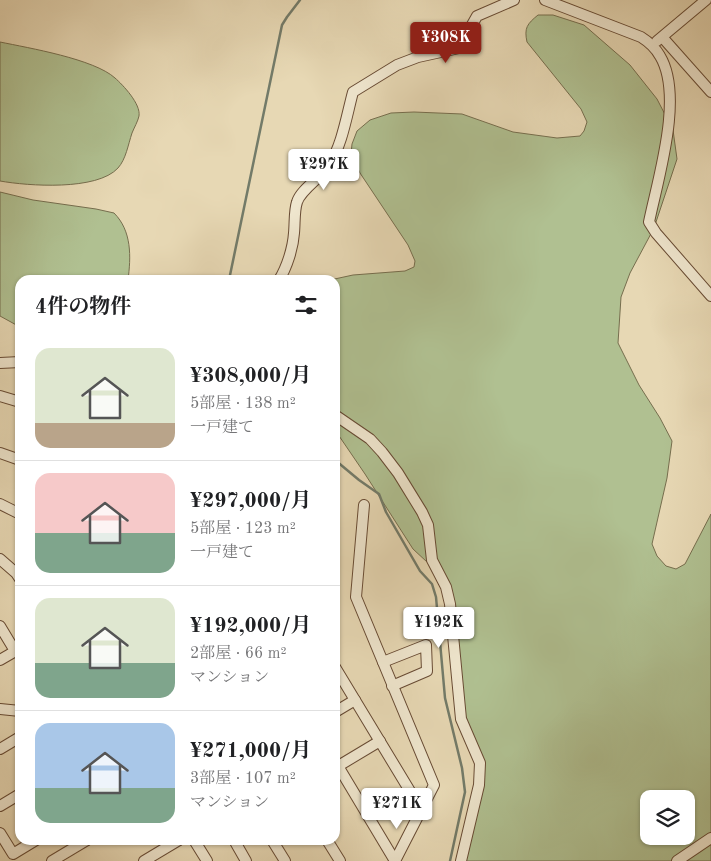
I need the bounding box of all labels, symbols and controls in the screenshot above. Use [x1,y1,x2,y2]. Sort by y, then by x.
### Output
pin: ¥308K [411,22,481,64]
text: ¥308K [421,30,471,46]
pin: ¥297K [289,148,359,191]
text: ¥297K [299,157,349,173]
icon: filters [292,291,320,319]
text: 4件の物件 [35,297,131,318]
text: ¥308,000/月 [190,366,312,387]
icon: home [75,368,135,428]
text: 5部屋 · 138 m² [190,396,296,412]
text: 一戸建て [190,420,254,436]
text: ¥297,000/月 [190,491,312,512]
icon: home [75,493,135,553]
text: 5部屋 · 123 m² [190,521,296,537]
text: 一戸建て [190,545,254,561]
pin: ¥192K [404,606,474,649]
text: ¥192K [414,615,464,631]
text: ¥192,000/月 [190,616,312,637]
icon: home [75,618,135,678]
text: 2部屋 · 66 m² [190,646,287,662]
text: マンション [190,670,269,686]
text: ¥271,000/月 [190,741,312,762]
icon: home [75,743,135,803]
text: 3部屋 · 107 m² [190,771,296,787]
pin: ¥271K [362,788,432,830]
map controls [640,790,695,845]
button: layers [640,790,695,845]
text: マンション [190,795,269,811]
text: ¥271K [372,796,422,812]

